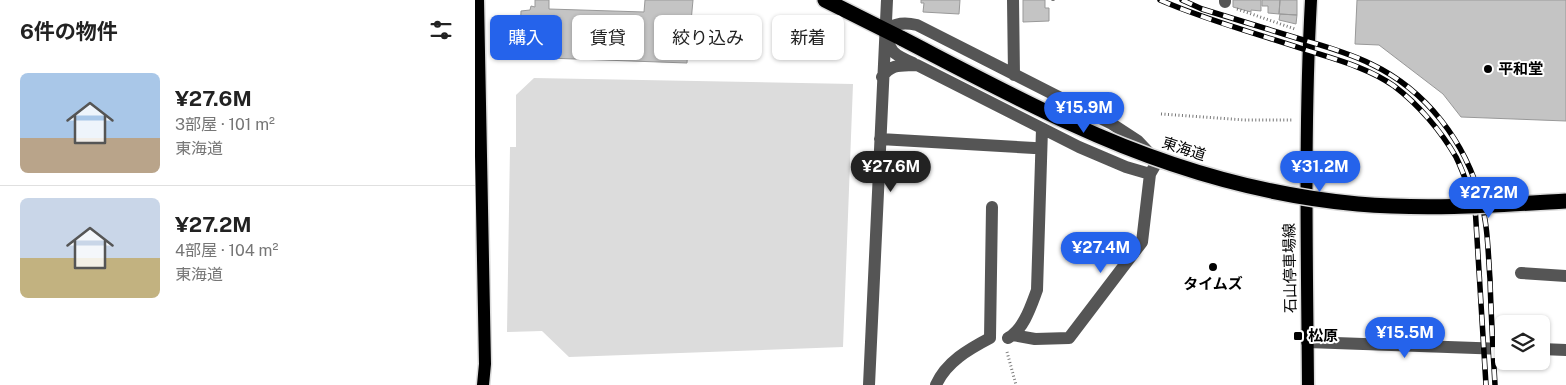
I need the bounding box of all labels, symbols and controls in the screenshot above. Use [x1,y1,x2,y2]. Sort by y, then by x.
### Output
chip: 購入 [490,15,562,60]
chip: 賃貸 [572,15,644,60]
chip: 絞り込み [654,15,762,60]
chip: 新着 [772,15,844,60]
icon: filters [427,16,455,44]
text: 6件の物件 [20,19,118,44]
place label: 平和堂 [1498,60,1543,77]
marker: 平和堂 [1482,63,1494,75]
text: ¥27.6M [175,86,252,111]
pin: ¥15.9M [1043,92,1125,134]
icon: home [60,93,120,153]
text: ¥15.9M [1055,98,1113,117]
text: 3部屋 · 101 m² [175,115,275,134]
street label: 東海道 [1160,133,1208,164]
text: 東海道 [175,139,223,158]
pin: ¥27.6M [850,150,932,193]
pin: ¥31.2M [1279,150,1361,193]
text: ¥27.6M [862,157,920,176]
text: ¥31.2M [1291,157,1349,176]
pin: ¥27.2M [1448,176,1530,219]
text: ¥27.2M [1460,183,1518,202]
text: ¥27.2M [175,212,252,237]
icon: home [60,218,120,278]
street label: 石山停車場線 [1280,223,1299,313]
pin: ¥27.4M [1060,232,1142,274]
text: ¥27.4M [1072,238,1130,257]
text: 4部屋 · 104 m² [175,241,278,260]
marker: タイムズ [1207,261,1219,273]
text: 東海道 [175,265,223,284]
place label: タイムズ [1183,275,1243,292]
map controls [1495,315,1550,370]
button: layers [1495,315,1550,370]
pin: ¥15.5M [1364,316,1446,359]
text: ¥15.5M [1376,323,1434,342]
place label: 松原 [1308,327,1338,344]
marker: 松原 [1292,330,1304,342]

